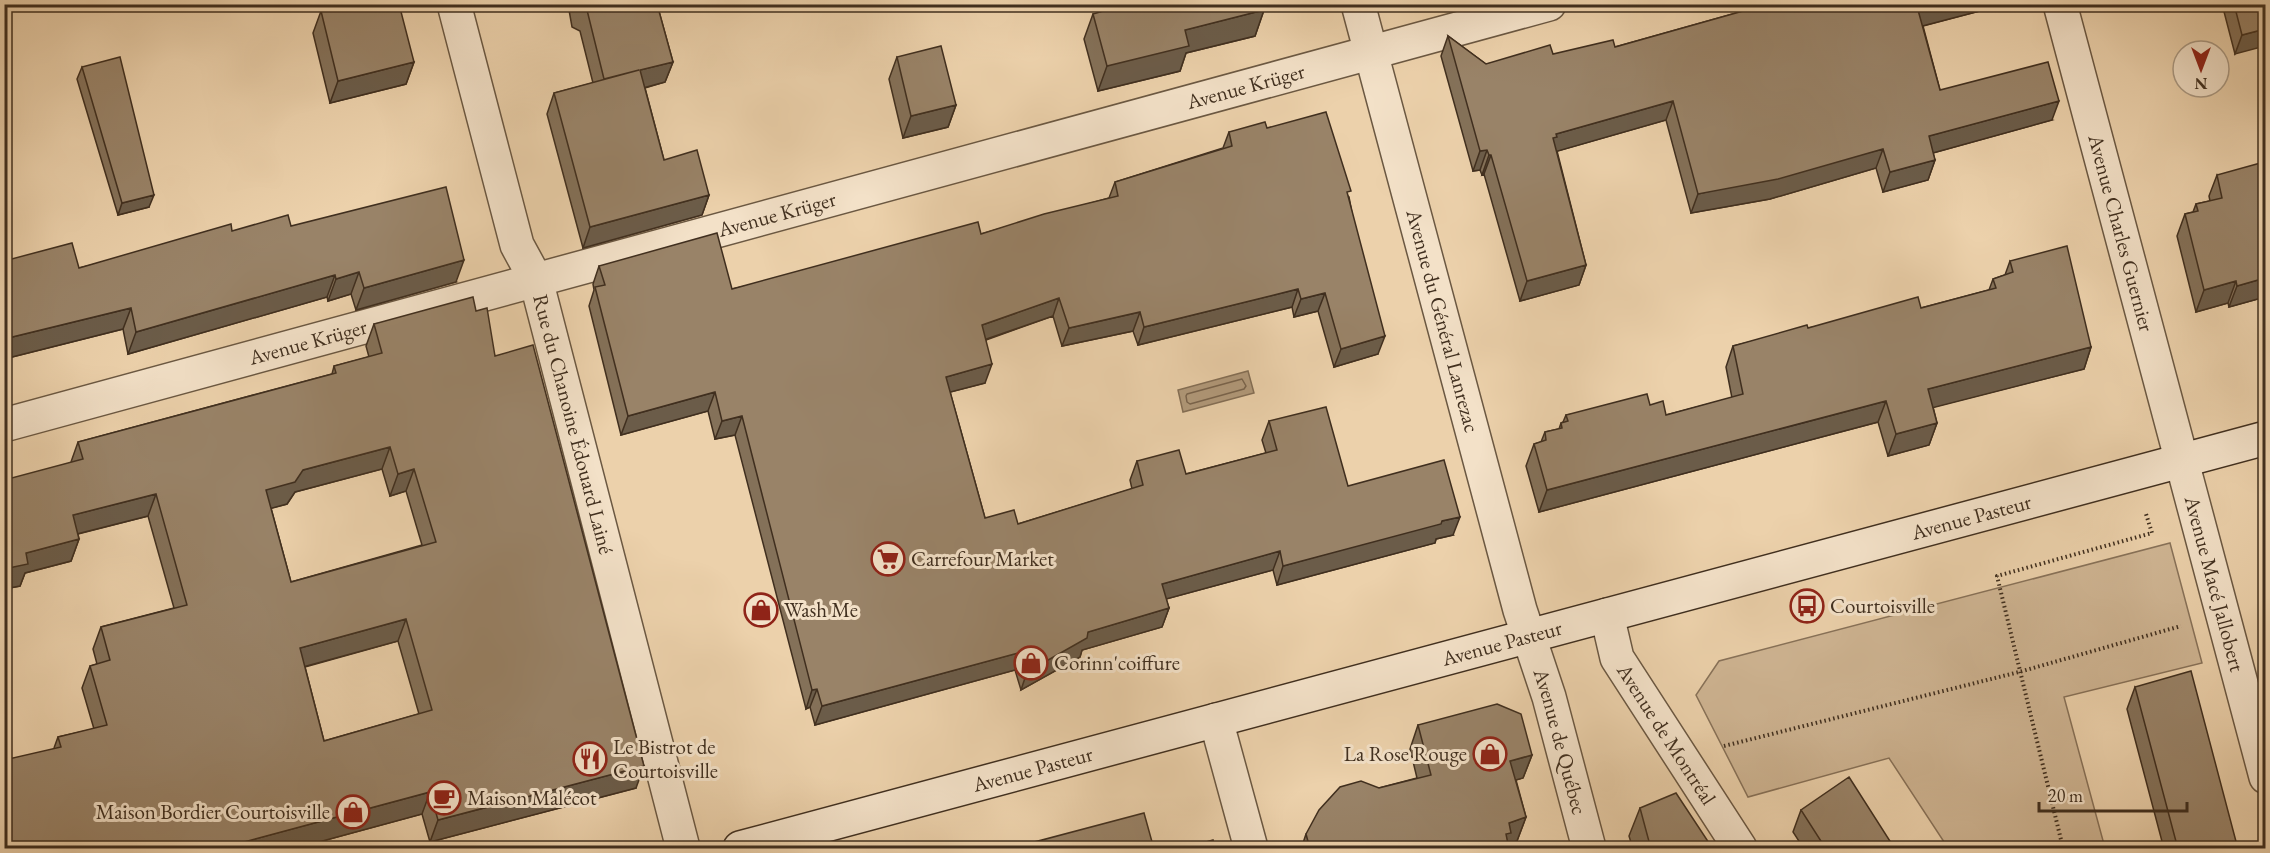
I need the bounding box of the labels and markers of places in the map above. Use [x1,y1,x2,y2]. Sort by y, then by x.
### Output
supermarket icon: Carrefour Market [870,541,906,577]
place label: Carrefour Market [911,545,1054,572]
bus stop icon: Courtoisville [1789,588,1825,624]
shop icon: Wash Me [743,592,779,628]
place label: Courtoisville [1830,592,1935,619]
place label: Wash Me [784,596,858,623]
shop icon: Corinn'coiffure [1013,645,1049,681]
place label: Corinn'coiffure [1054,649,1180,676]
place label: Le Bistrot de Courtoisville [613,733,718,784]
shop icon: La Rose Rouge [1472,736,1508,772]
place label: La Rose Rouge [1344,740,1467,767]
restaurant icon: Le Bistrot de Courtoisville [572,741,608,777]
cafe icon: Maison Malécot [426,780,462,816]
place label: Maison Malécot [467,784,597,811]
shop icon: Maison Bordier Courtoisville [335,794,371,830]
place label: Maison Bordier Courtoisville [96,798,330,825]

